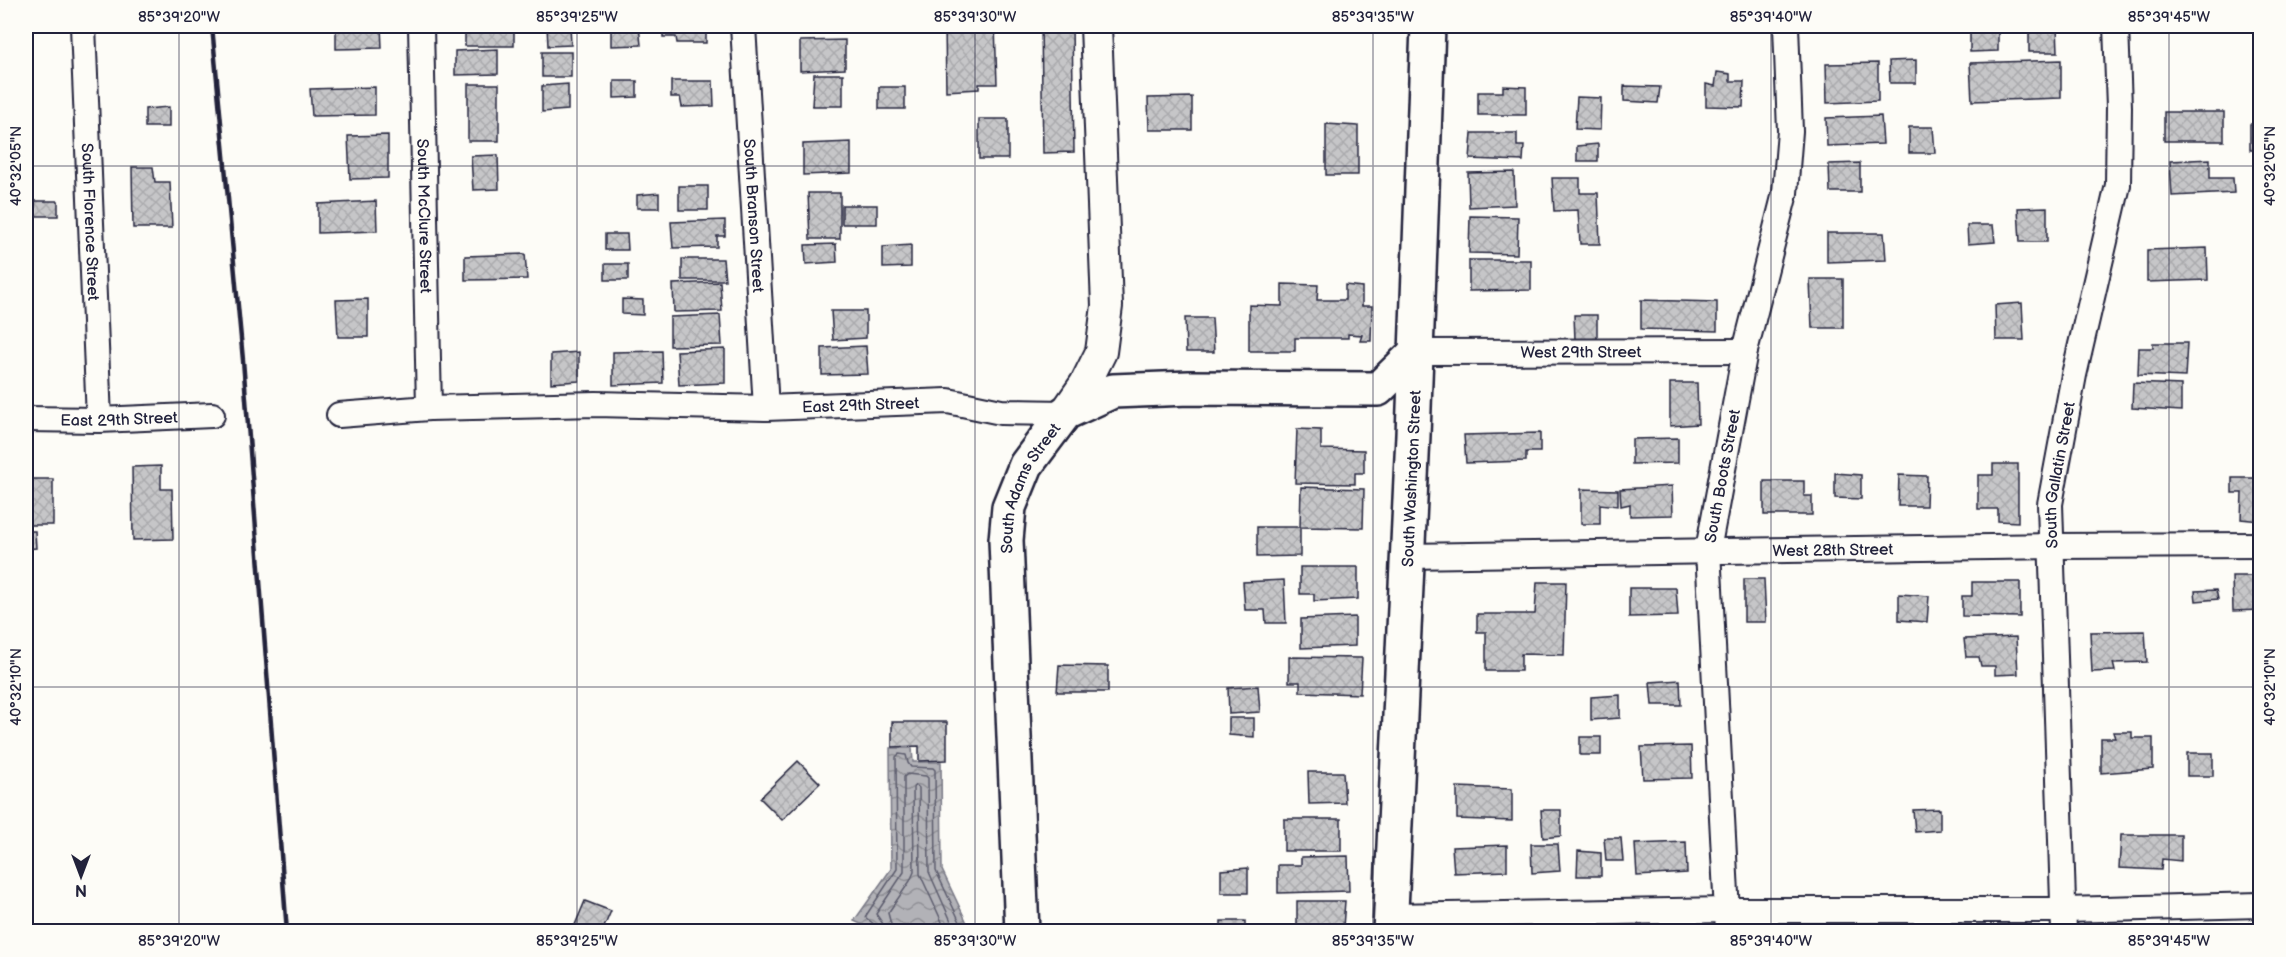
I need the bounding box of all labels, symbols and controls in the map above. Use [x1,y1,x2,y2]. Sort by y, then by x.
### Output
text: 85°39'20"W [138,8,220,27]
text: 85°39'25"W [536,8,618,27]
text: 85°39'30"W [934,8,1017,27]
text: 85°39'35"W [1332,8,1415,27]
text: 85°39'40"W [1730,8,1813,27]
text: 85°39'45"W [2128,8,2210,27]
text: 40°32'05"N [7,126,26,206]
text: 40°32'05"N [2261,126,2280,206]
street label: South McClure Street [412,138,435,294]
street label: South Branson Street [739,138,767,293]
street label: South Florence Street [77,143,102,301]
street label: West 29th Street [1521,343,1642,363]
street label: South Washington Street [1399,390,1426,567]
street label: East 29th Street [802,394,920,418]
street label: South Gallatin Street [2042,400,2080,549]
street label: South Boots Street [1702,408,1745,544]
street label: East 29th Street [60,409,178,431]
street label: South Adams Street [998,420,1065,554]
street label: West 28th Street [1772,540,1894,561]
text: 40°32'10"N [7,648,26,726]
text: 40°32'10"N [2261,648,2280,726]
north arrow [51,846,111,906]
text: N [75,880,87,899]
text: 85°39'20"W [138,932,220,951]
text: 85°39'25"W [536,932,618,951]
text: 85°39'30"W [934,932,1017,951]
text: 85°39'35"W [1332,932,1415,951]
text: 85°39'40"W [1730,932,1813,951]
text: 85°39'45"W [2128,932,2210,951]

